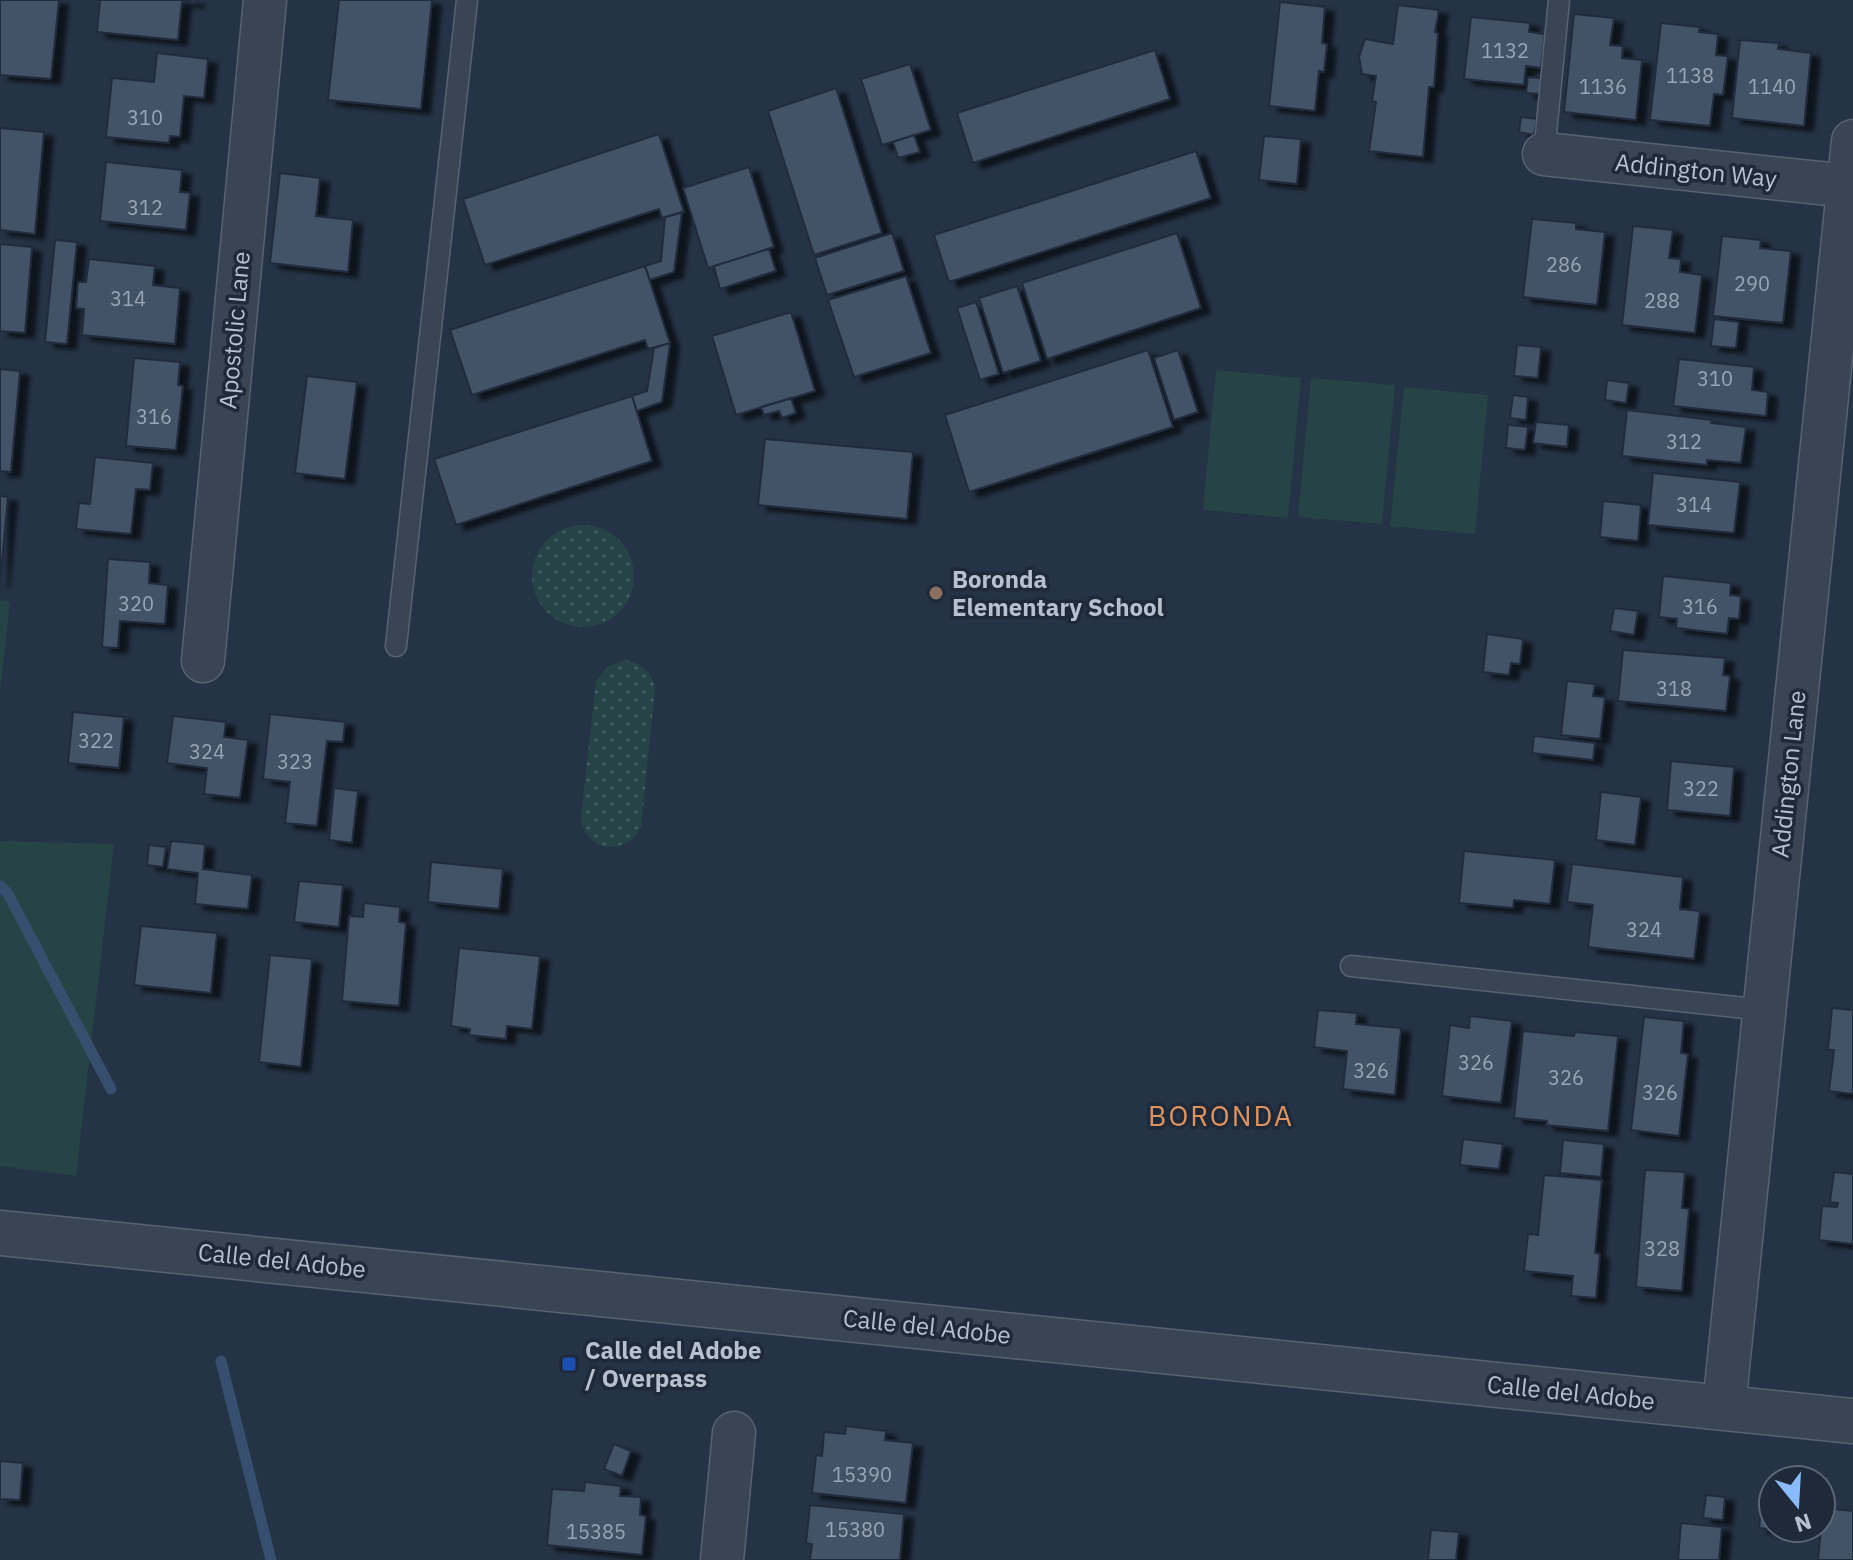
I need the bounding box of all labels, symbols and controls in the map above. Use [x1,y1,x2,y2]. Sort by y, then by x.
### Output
house number: 1132 [1481,37,1529,64]
house number: 1138 [1666,62,1714,89]
house number: 1136 [1579,73,1627,100]
house number: 1140 [1748,73,1796,100]
house number: 310 [127,104,163,131]
street label: Addington Way [1614,146,1778,194]
house number: 312 [127,194,163,221]
street label: Apostolic Lane [211,250,257,410]
house number: 286 [1546,251,1582,278]
house number: 290 [1734,270,1770,297]
house number: 314 [110,285,146,312]
house number: 288 [1644,287,1680,314]
house number: 310 [1697,365,1733,392]
house number: 316 [136,403,172,430]
house number: 312 [1666,428,1702,455]
house number: 314 [1676,491,1712,518]
place label: Boronda Elementary School [952,563,1164,623]
marker: Boronda Elementary School [927,584,945,602]
house number: 320 [118,590,154,617]
house number: 316 [1682,593,1718,620]
house number: 318 [1656,675,1692,702]
street label: Addington Lane [1763,689,1813,859]
house number: 322 [78,727,114,754]
house number: 324 [189,738,225,765]
house number: 323 [277,748,313,775]
house number: 322 [1683,775,1719,802]
house number: 324 [1626,916,1662,943]
house number: 326 [1458,1049,1494,1076]
house number: 326 [1353,1057,1389,1084]
house number: 326 [1548,1064,1584,1091]
house number: 326 [1642,1079,1678,1106]
district label: BORONDA [1148,1097,1294,1134]
street label: Calle del Adobe [196,1235,368,1285]
house number: 328 [1644,1235,1680,1262]
street label: Calle del Adobe [841,1301,1013,1351]
place label: Calle del Adobe / Overpass [585,1334,761,1394]
marker: Calle del Adobe / Overpass [560,1355,578,1373]
street label: Calle del Adobe [1485,1367,1657,1417]
house number: 15390 [832,1461,892,1488]
north arrow [1757,1464,1837,1544]
text: N [1791,1507,1815,1540]
house number: 15380 [825,1516,885,1543]
house number: 15385 [566,1518,626,1545]

